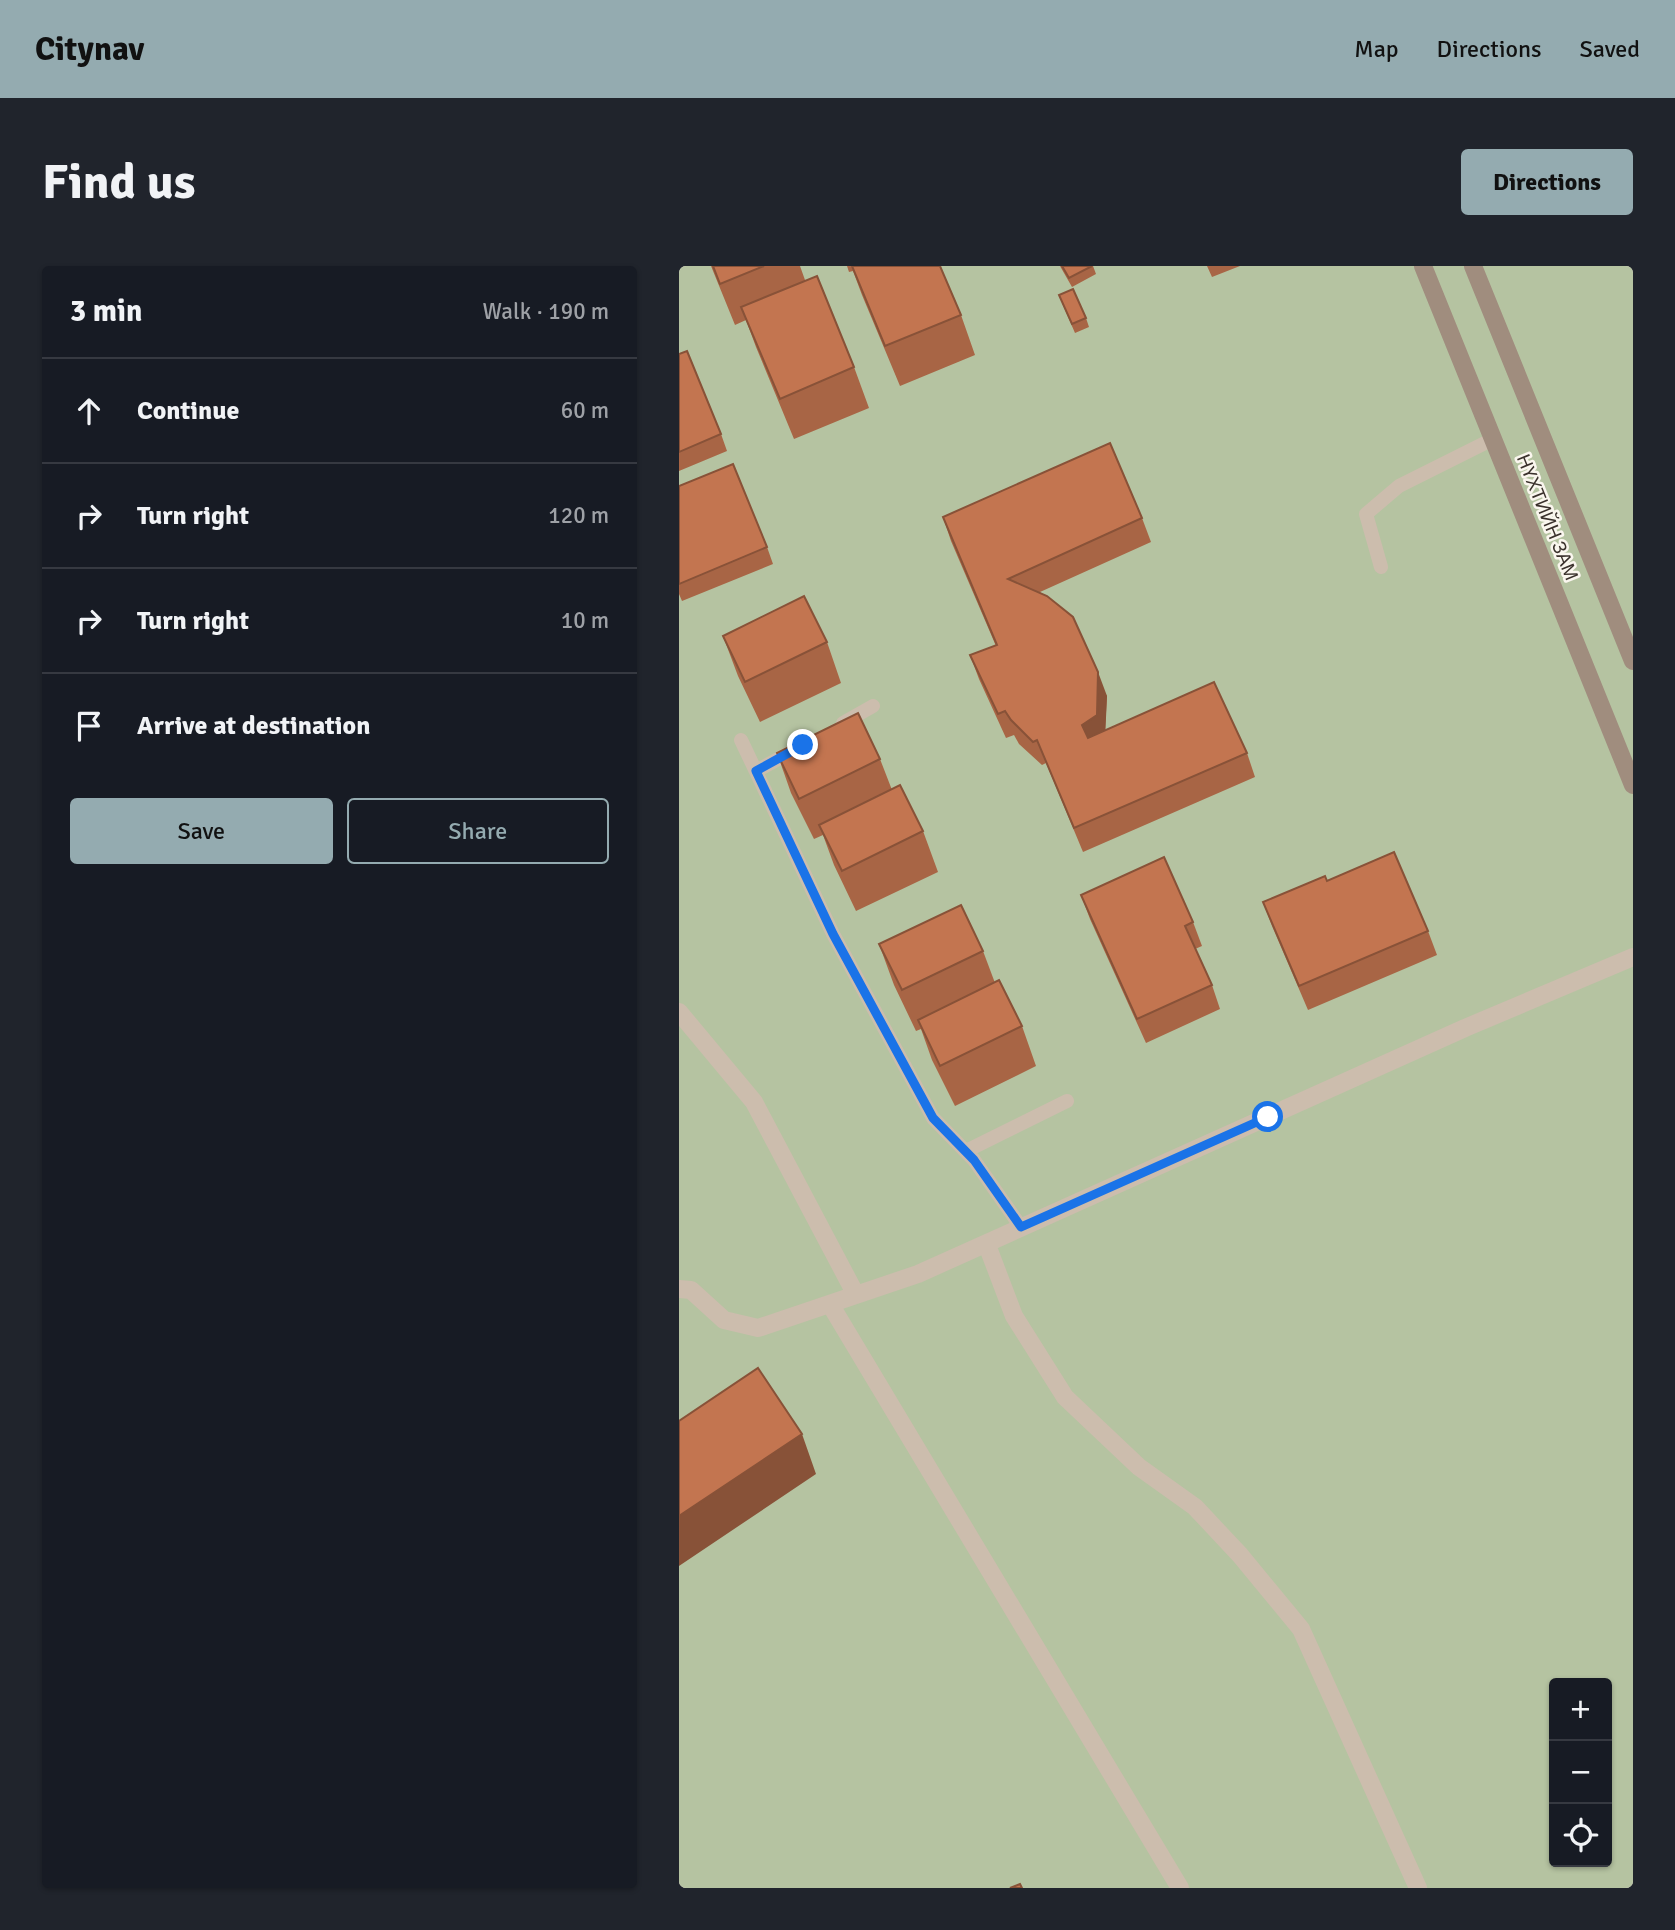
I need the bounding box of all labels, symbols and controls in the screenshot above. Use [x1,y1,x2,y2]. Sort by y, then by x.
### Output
text: Citynav [35,29,144,70]
text: Map [1354,34,1399,64]
text: Directions [1437,34,1542,64]
text: Saved [1580,34,1640,64]
button: Directions [1461,149,1633,215]
text: Find us [42,152,195,212]
text: 3 min [70,293,142,330]
text: Walk · 190 m [483,297,609,326]
icon: ahead [70,392,108,430]
text: Continue [137,395,239,427]
text: 60 m [561,396,609,425]
street label: НҮХТИЙН ЗАМ [1511,451,1583,584]
icon: right [70,497,108,535]
text: Turn right [137,500,249,532]
text: 120 m [548,501,609,530]
icon: right [70,602,108,640]
text: Turn right [137,605,249,637]
text: 10 m [561,606,609,635]
icon: arrive [70,707,108,745]
text: Arrive at destination [137,710,370,742]
route end [787,729,818,760]
button: Save [70,798,333,864]
button: Share [347,798,609,864]
route start [1252,1101,1283,1132]
map controls [1549,1678,1612,1867]
button: + [1549,1678,1612,1741]
button: − [1549,1741,1612,1804]
button: locate [1549,1804,1612,1867]

